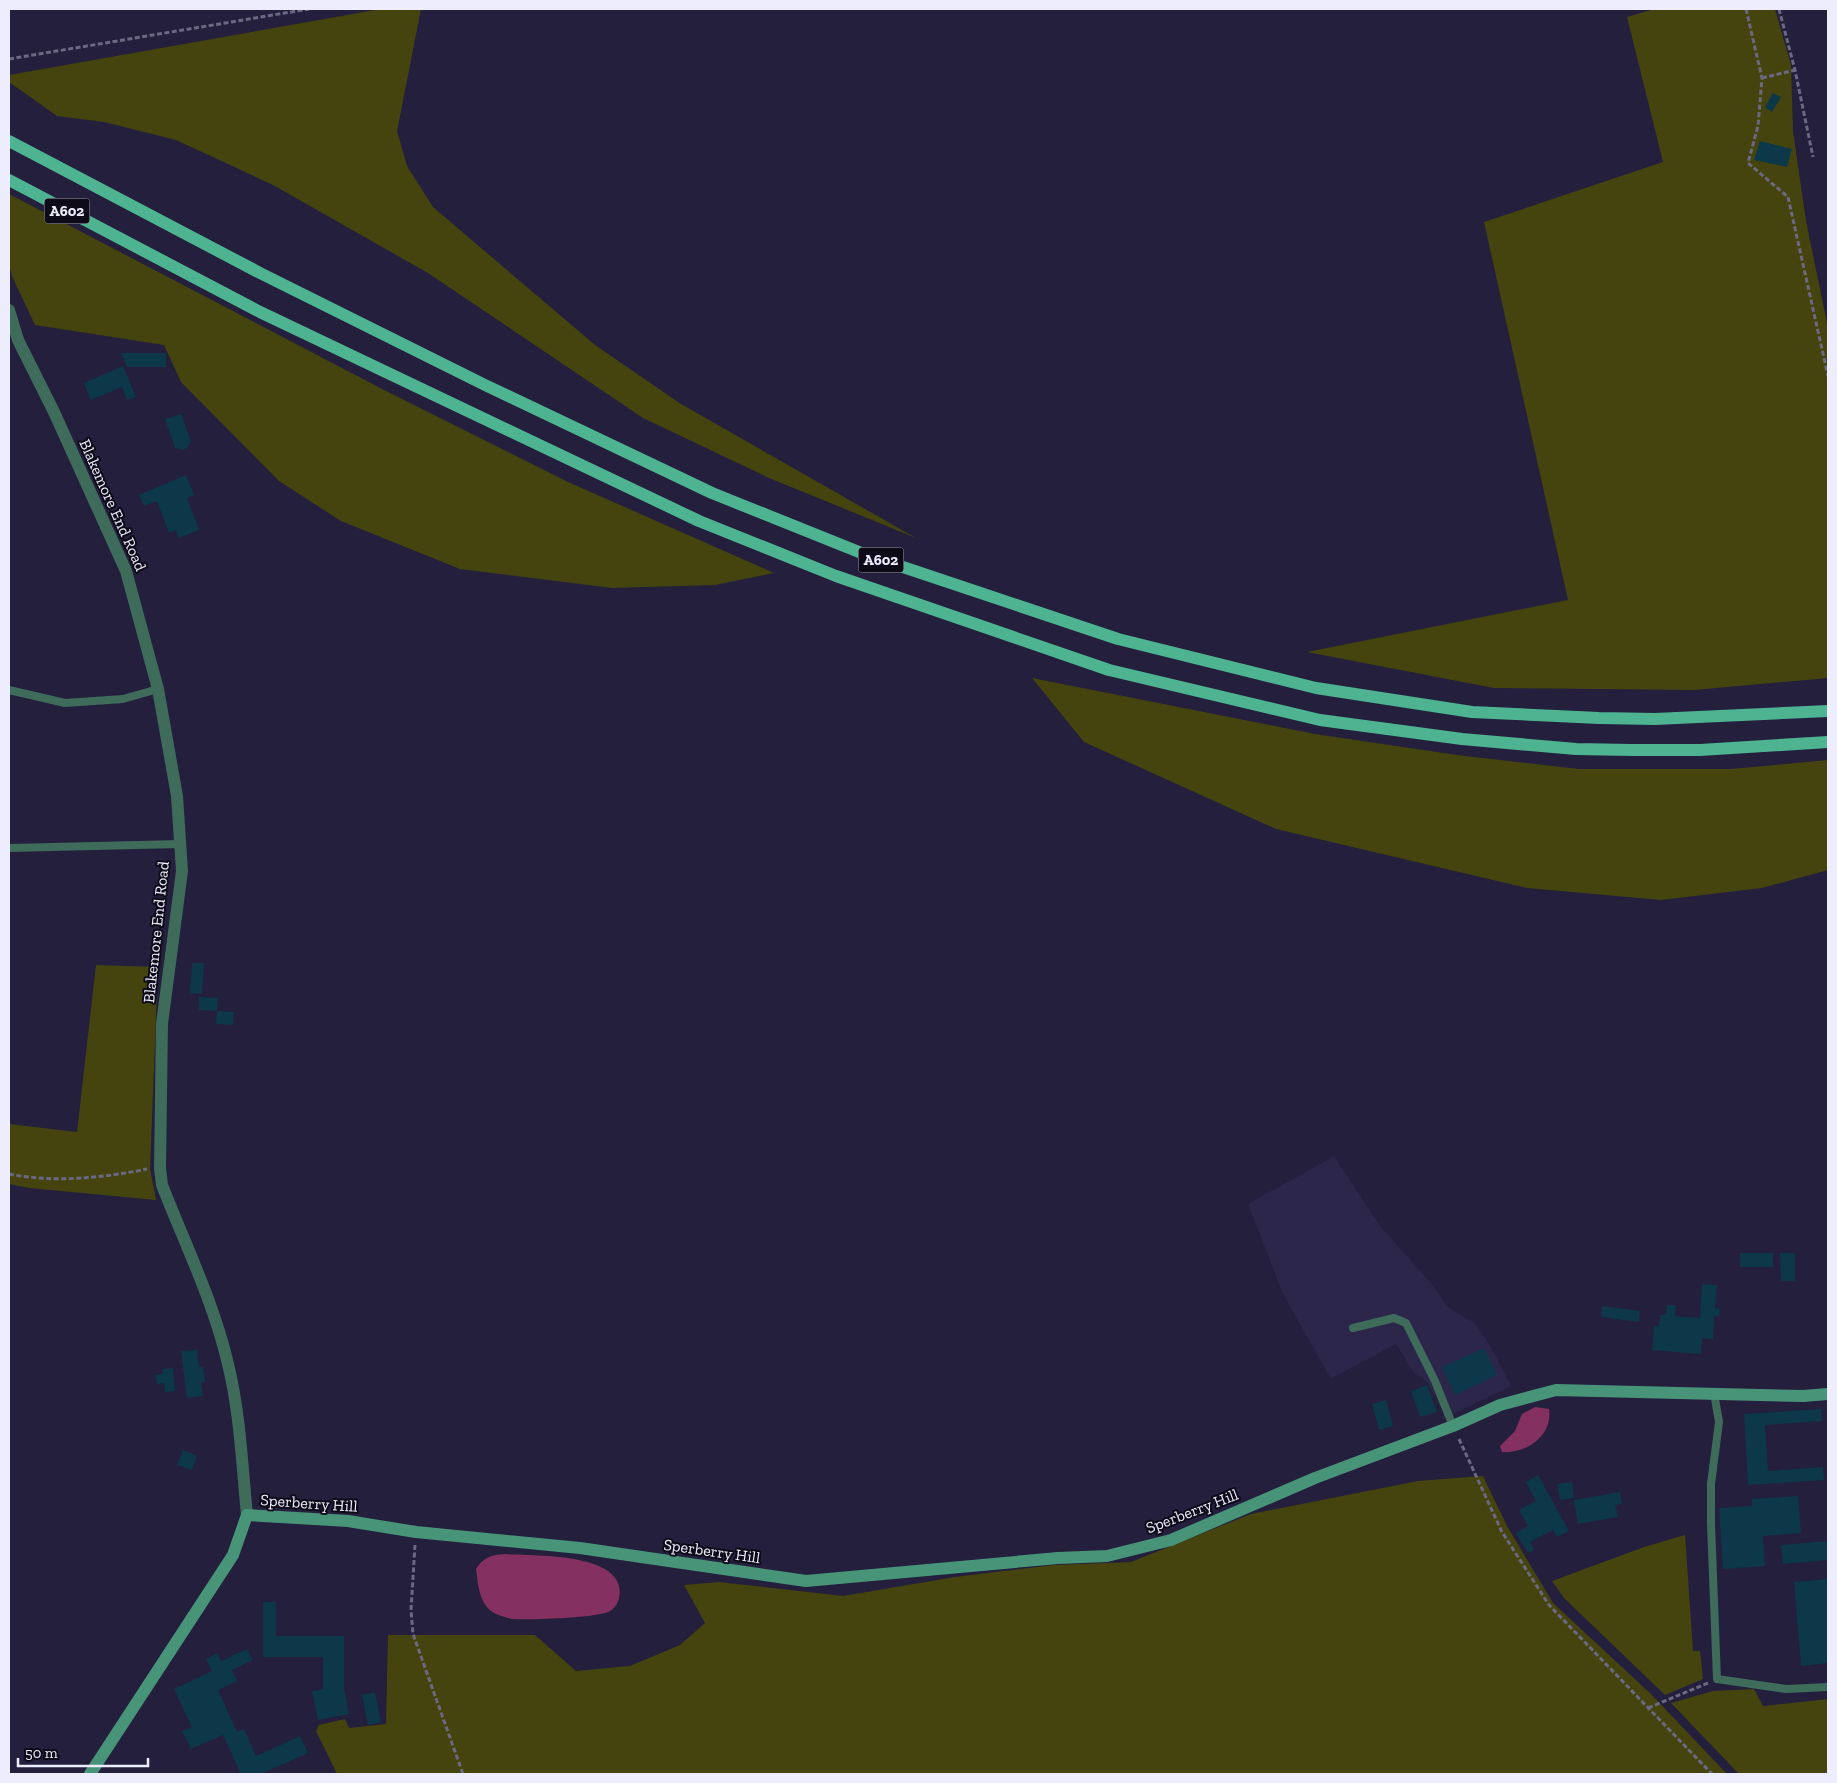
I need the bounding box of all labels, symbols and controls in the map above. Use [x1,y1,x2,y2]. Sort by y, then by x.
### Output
road number: A602 [44,198,90,224]
street label: Blakemore End Road [75,436,151,574]
road number: A602 [858,548,904,572]
street label: Blakemore End Road [139,860,173,1004]
street label: Sperberry Hill [1143,1485,1241,1537]
street label: Sperberry Hill [260,1490,358,1516]
street label: Sperberry Hill [662,1535,762,1567]
scale bar [18,1736,148,1768]
text: 50 m [25,1744,58,1762]

